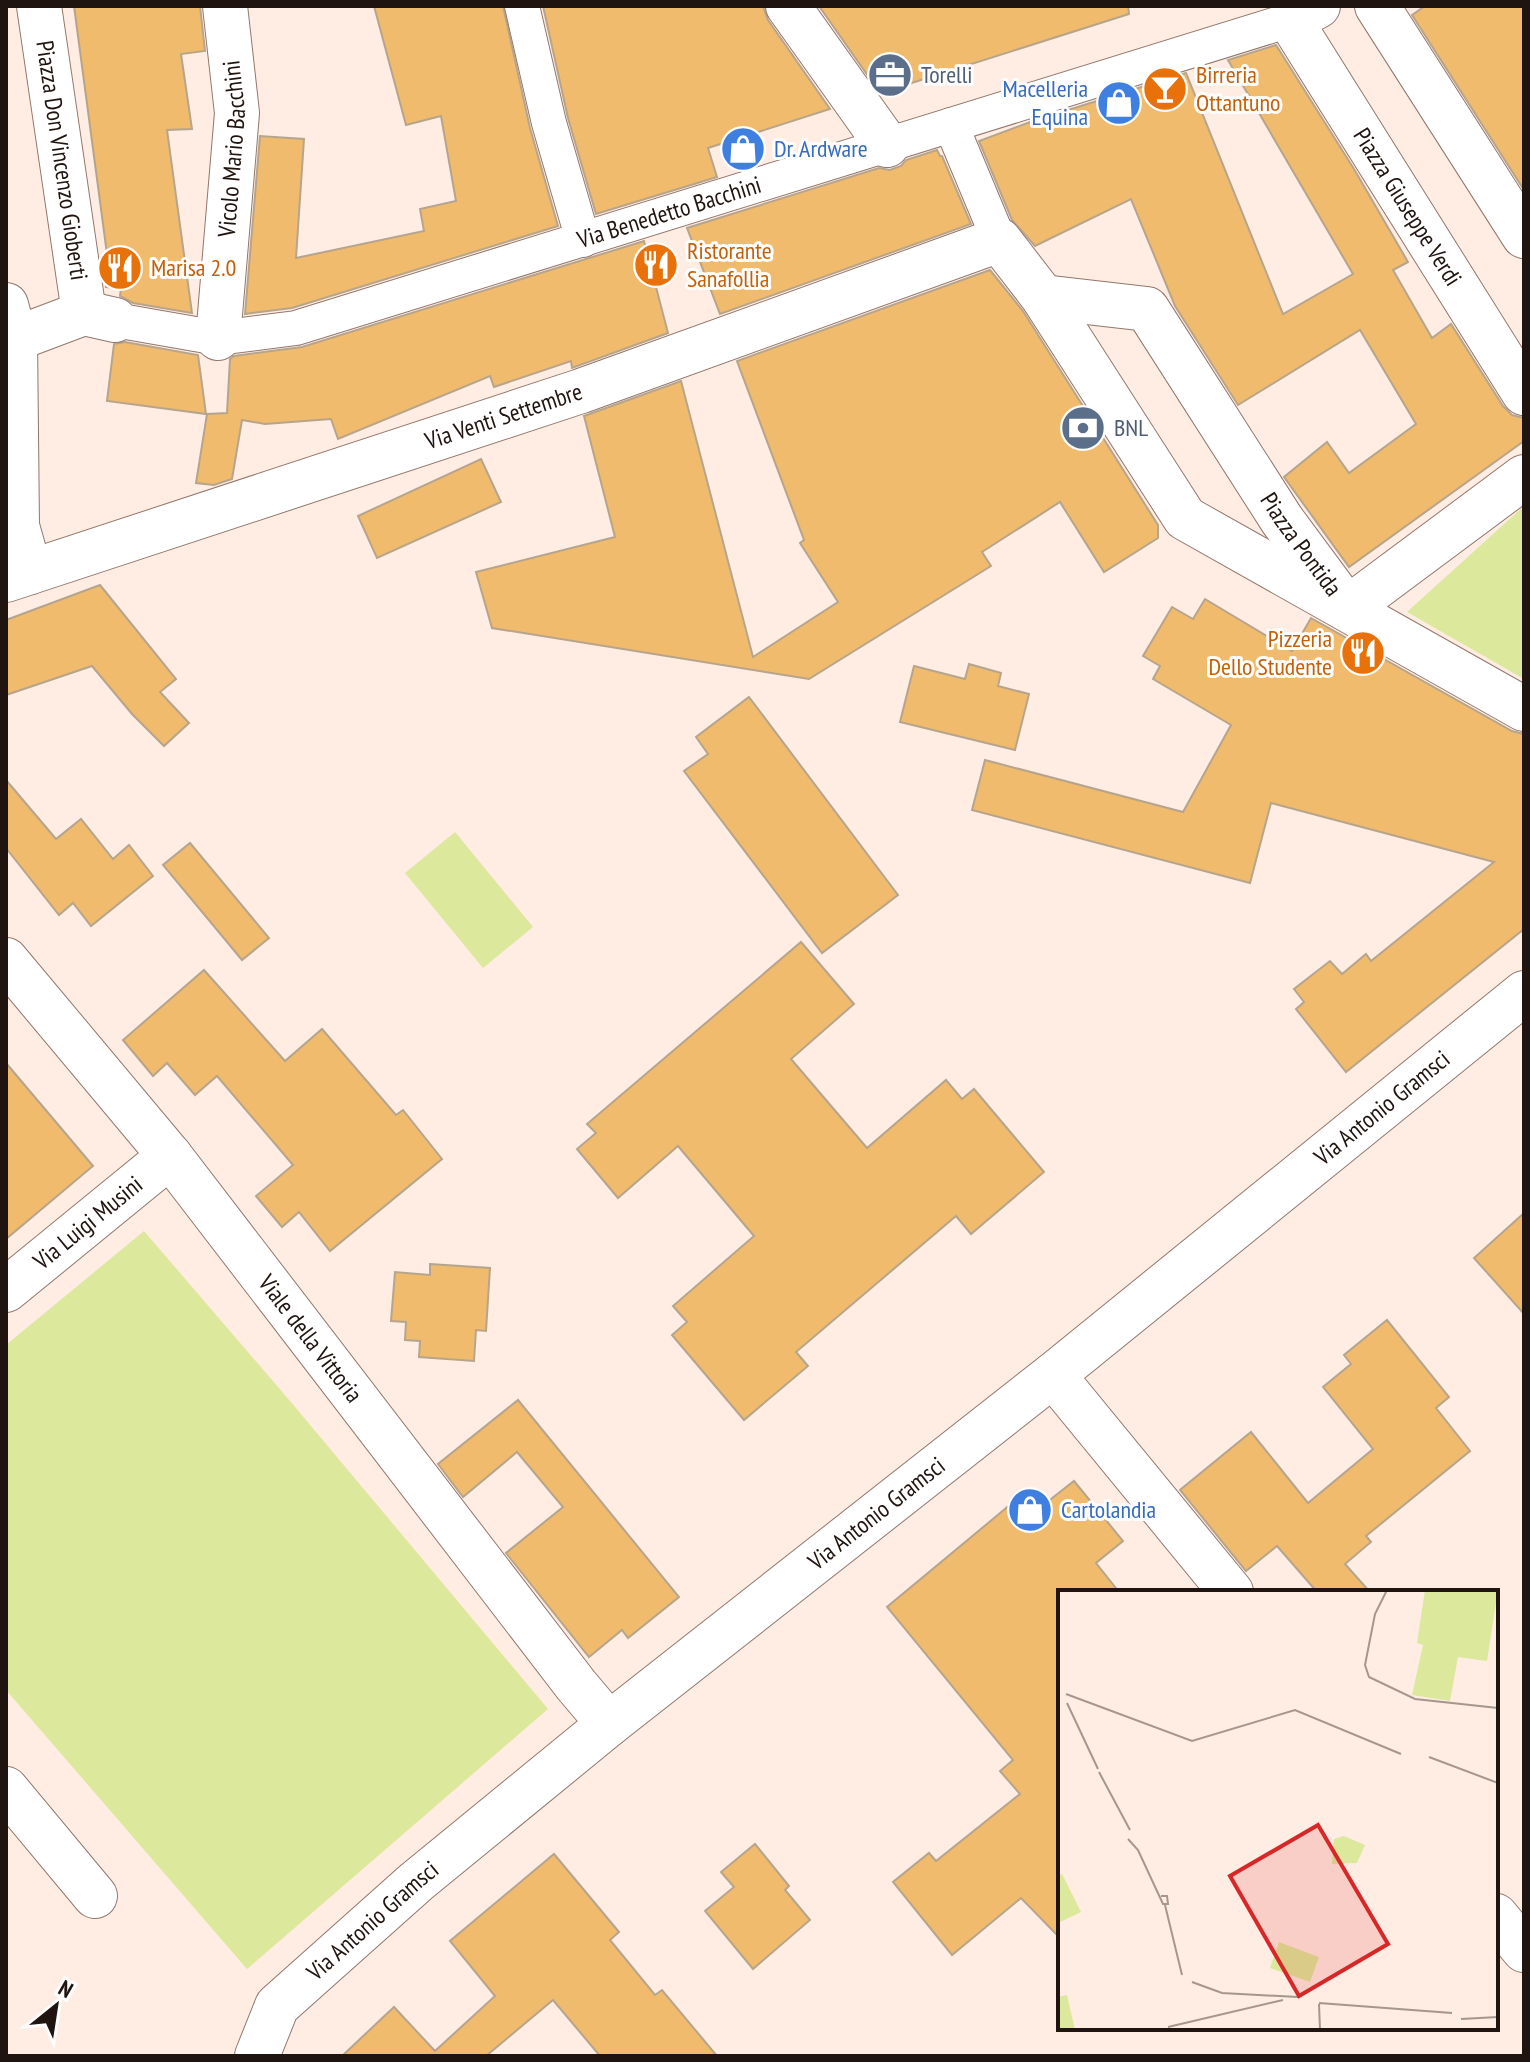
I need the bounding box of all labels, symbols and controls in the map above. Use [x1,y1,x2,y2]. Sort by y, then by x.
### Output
street label: Piazza Don Vincenzo Gioberti [29,38,95,282]
office icon: Torelli [866,51,914,99]
street label: Vicolo Mario Bacchini [211,59,252,239]
place label: Torelli [921,59,973,90]
place label: Birreria Ottantuno [1196,59,1280,118]
bar icon: Birreria Ottantuno [1141,65,1189,113]
place label: Macelleria Equina [1003,73,1088,132]
shop icon: Macelleria Equina [1095,79,1143,127]
street label: Piazza Giuseppe Verdi [1347,122,1469,291]
shop icon: Dr. Ardware [719,125,767,173]
place label: Dr. Ardware [774,133,868,164]
street label: Via Benedetto Bacchini [573,169,765,255]
place label: Ristorante Sanafollia [687,235,772,294]
restaurant icon: Ristorante Sanafollia [632,241,680,289]
restaurant icon: Marisa 2.0 [96,244,144,292]
place label: Marisa 2.0 [151,252,236,283]
street label: Via Venti Settembre [420,376,586,456]
bank icon: BNL [1059,404,1107,452]
place label: BNL [1114,412,1148,443]
street label: Piazza Pontida [1253,487,1349,602]
place label: Pizzeria Dello Studente [1208,623,1332,682]
restaurant icon: Pizzeria Dello Studente [1339,629,1387,677]
street label: Via Antonio Gramsci [1307,1043,1456,1173]
street label: Via Luigi Musini [26,1169,149,1277]
street label: Viale della Vittoria [251,1267,370,1409]
street label: Via Antonio Gramsci [801,1450,951,1577]
shop icon: Cartolandia [1006,1486,1054,1534]
place label: Cartolandia [1061,1494,1156,1525]
inset map [1058,1590,1498,2030]
street label: Via Antonio Gramsci [299,1854,445,1988]
north arrow [16,1966,96,2046]
text: N [54,1974,78,2004]

